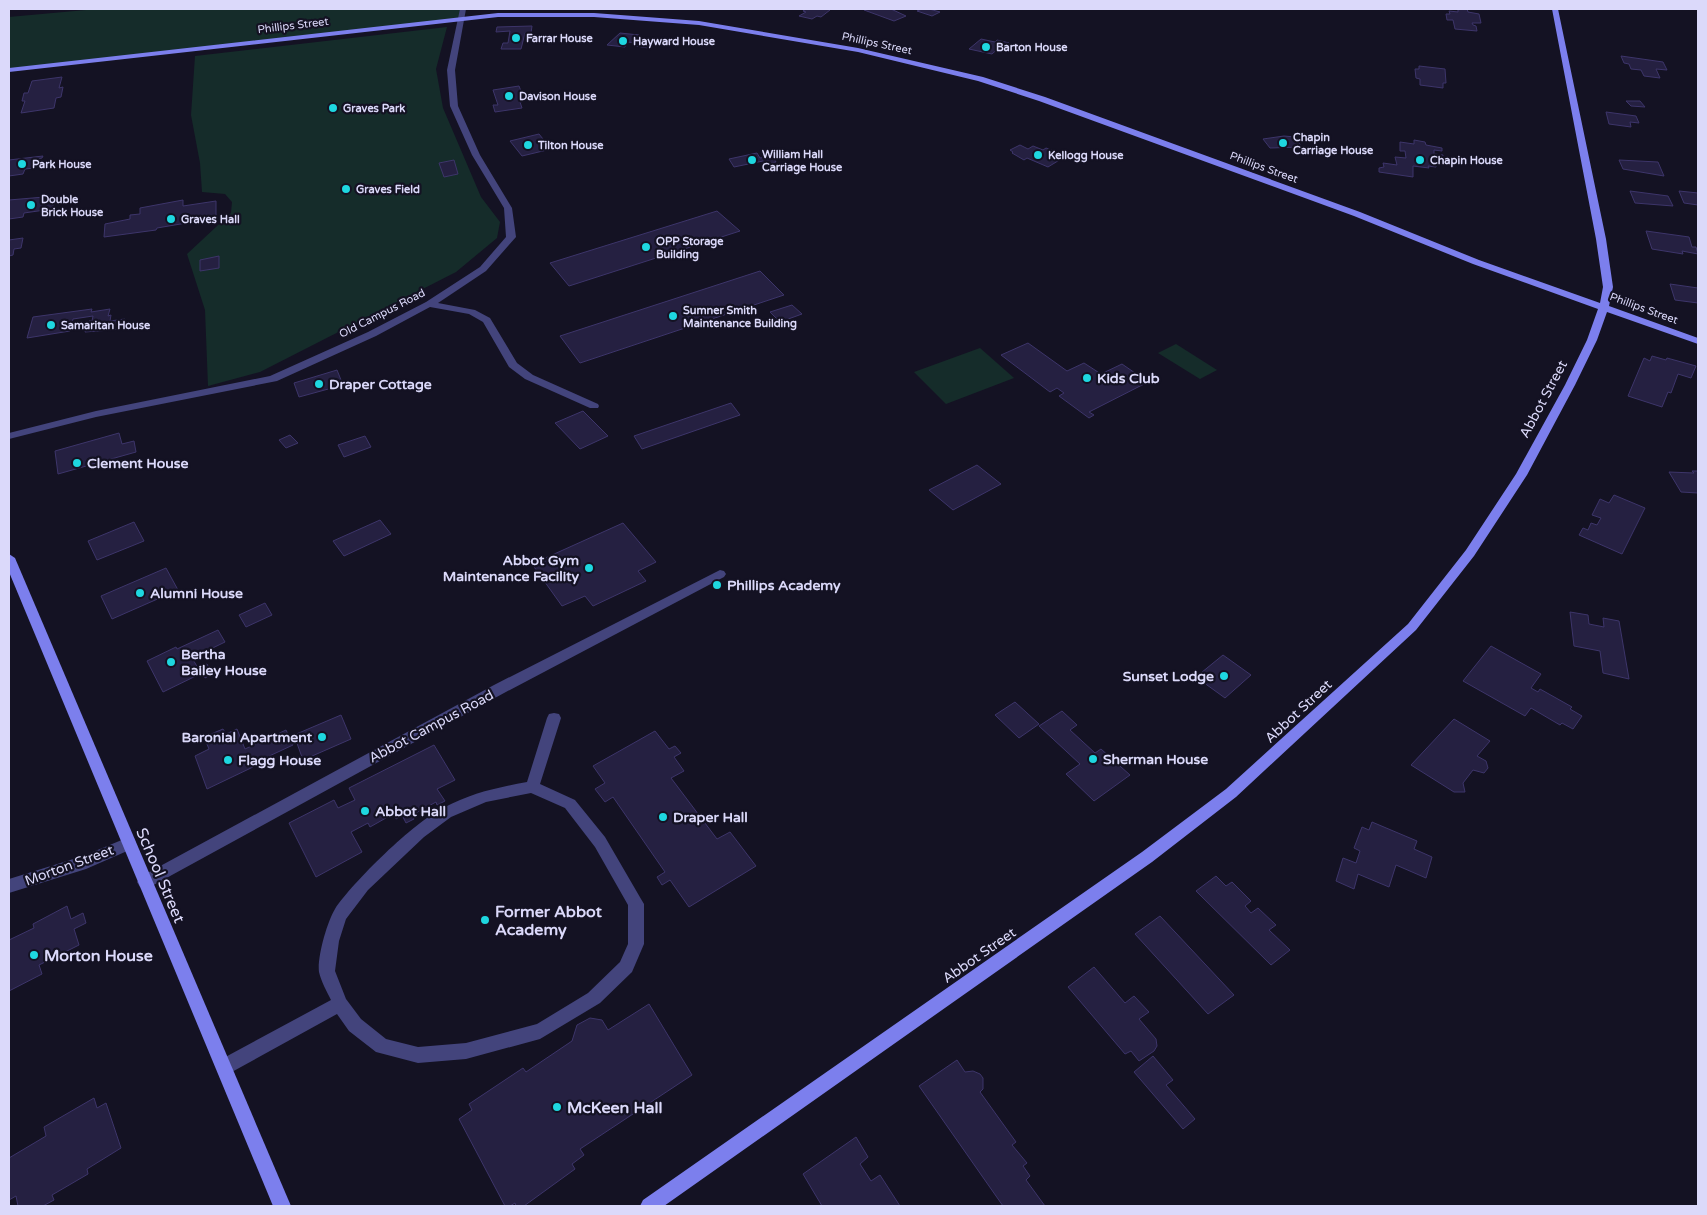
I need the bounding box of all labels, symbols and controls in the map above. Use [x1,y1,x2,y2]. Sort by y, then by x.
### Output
street label: Phillips Street [257,15,329,36]
street label: Phillips Street [841,30,913,57]
marker: Farrar House [510,32,522,44]
place label: Farrar House [526,32,594,45]
marker: Hayward House [617,35,629,47]
place label: Hayward House [633,35,716,49]
marker: Barton House [980,41,992,53]
place label: Barton House [996,41,1068,54]
marker: Davison House [503,90,515,102]
place label: Davison House [519,90,597,103]
marker: Graves Park [327,102,339,114]
place label: Graves Park [343,102,405,115]
place label: Chapin Carriage House [1293,131,1374,158]
marker: Chapin Carriage House [1277,137,1289,149]
marker: Tilton House [522,139,534,151]
place label: Tilton House [537,139,604,152]
place label: William Hall Carriage House [762,148,843,175]
marker: Kellogg House [1032,149,1044,161]
place label: Kellogg House [1048,149,1124,163]
street label: Phillips Street [1228,149,1300,186]
marker: William Hall Carriage House [746,154,758,166]
marker: Chapin House [1414,154,1426,166]
place label: Chapin House [1430,154,1504,168]
marker: Park House [16,158,28,170]
place label: Park House [32,158,92,171]
marker: Graves Field [340,183,352,195]
place label: Graves Field [356,183,420,196]
place label: Double Brick House [41,193,104,219]
marker: Double Brick House [25,199,37,211]
marker: Graves Hall [165,213,177,225]
place label: Graves Hall [181,213,240,226]
place label: OPP Storage Building [656,235,724,262]
marker: OPP Storage Building [640,241,652,253]
street label: Old Campus Road [337,286,427,341]
street label: Phillips Street [1608,290,1680,327]
place label: Sumner Smith Maintenance Building [683,304,797,331]
marker: Sumner Smith Maintenance Building [667,310,679,322]
marker: Samaritan House [45,319,57,331]
place label: Samaritan House [61,319,151,332]
street label: Abbot Street [1516,357,1571,441]
place label: Kids Club [1097,370,1160,387]
marker: Kids Club [1081,372,1093,384]
place label: Draper Cottage [329,376,432,393]
marker: Draper Cottage [313,378,325,390]
place label: Clement House [87,455,188,472]
marker: Clement House [71,457,83,469]
place label: Abbot Gym Maintenance Facility [443,552,579,585]
marker: Abbot Gym Maintenance Facility [583,562,595,574]
place label: Phillips Academy [727,577,841,594]
marker: Phillips Academy [711,579,723,591]
place label: Alumni House [150,585,243,602]
marker: Alumni House [134,587,146,599]
place label: Bertha Bailey House [181,646,267,679]
marker: Bertha Bailey House [165,656,177,668]
place label: Sunset Lodge [1123,668,1214,685]
marker: Sunset Lodge [1218,670,1230,682]
street label: Abbot Street [1261,676,1336,747]
street label: Abbot Campus Road [366,686,497,767]
place label: Baronial Apartment [182,729,313,746]
marker: Baronial Apartment [316,731,328,743]
place label: Sherman House [1103,751,1208,768]
place label: Flagg House [238,752,321,769]
marker: Sherman House [1087,753,1099,765]
marker: Flagg House [222,754,234,766]
place label: Abbot Hall [375,803,446,820]
marker: Abbot Hall [359,805,371,817]
place label: Draper Hall [673,809,748,826]
marker: Draper Hall [657,811,669,823]
street label: School Street [131,825,189,926]
street label: Morton Street [22,841,116,889]
place label: Former Abbot Academy [495,902,603,940]
marker: Former Abbot Academy [479,914,491,926]
street label: Abbot Street [939,924,1020,987]
place label: Morton House [44,946,153,966]
marker: Morton House [28,949,40,961]
place label: McKeen Hall [567,1098,663,1118]
marker: McKeen Hall [551,1101,563,1113]

